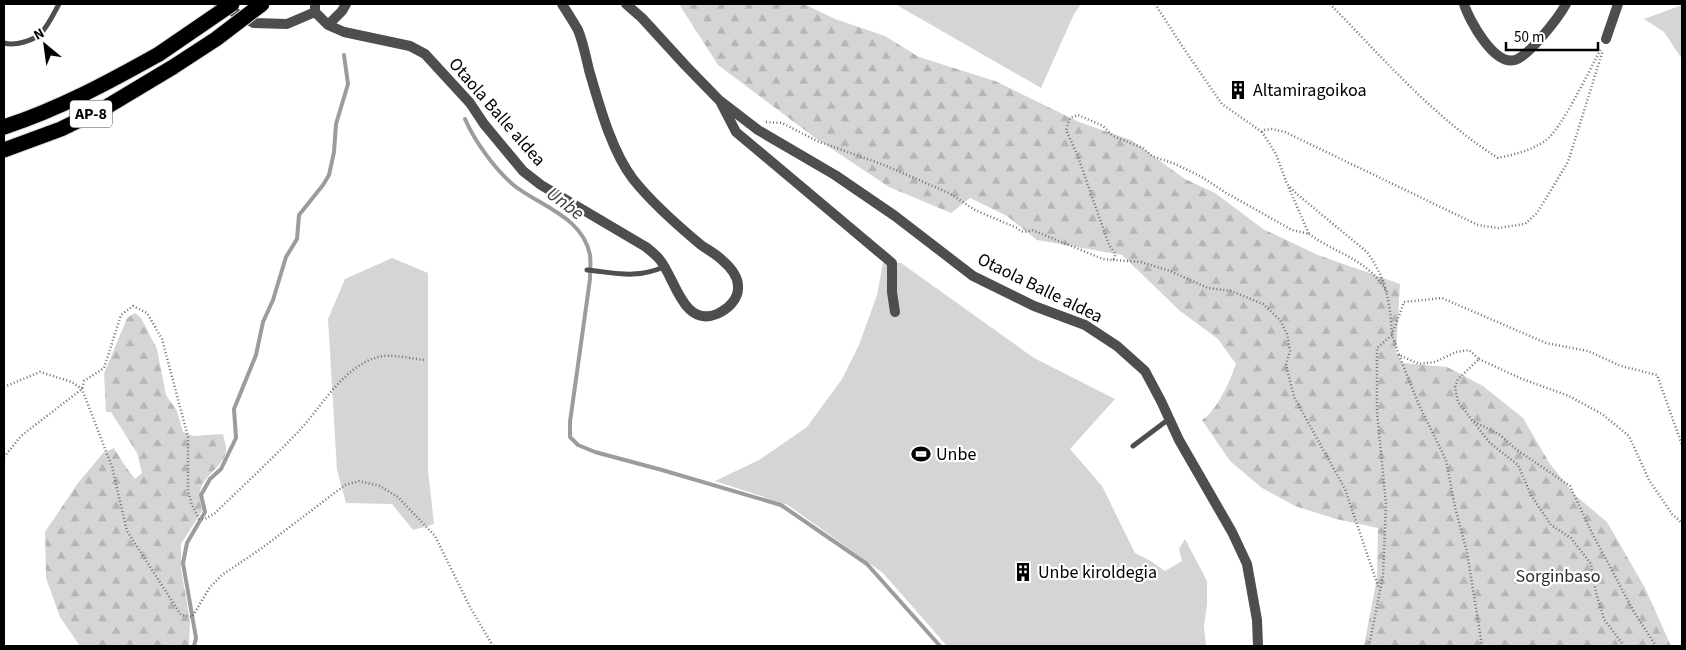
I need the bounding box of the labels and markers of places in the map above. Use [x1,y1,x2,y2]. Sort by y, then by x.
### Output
place label: Altamiragoikoa [1253,78,1367,103]
building icon: Altamiragoikoa [1227,79,1249,101]
place label: Unbe [936,442,976,467]
sports icon: Unbe [910,443,932,465]
place label: Unbe kiroldegia [1038,560,1157,585]
building icon: Unbe kiroldegia [1012,561,1034,583]

